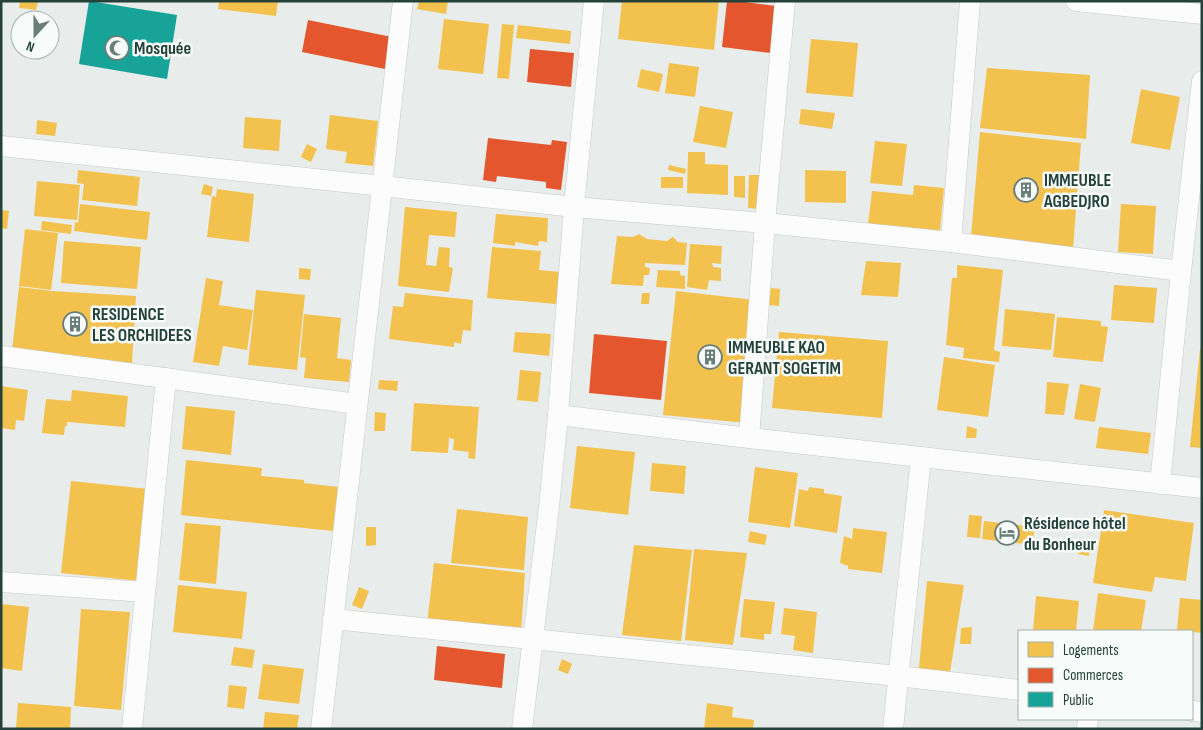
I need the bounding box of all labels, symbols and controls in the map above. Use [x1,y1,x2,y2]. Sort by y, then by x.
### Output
north arrow [10,10,60,60]
mosque icon: Mosquée [104,35,130,61]
text: N [24,37,37,56]
place label: Mosquée [134,38,191,59]
place label: IMMEUBLE AGBEDJRO [1043,170,1111,212]
building icon: IMMEUBLE AGBEDJRO [1013,177,1039,203]
place label: RESIDENCE LES ORCHIDEES [92,304,192,346]
building icon: RESIDENCE LES ORCHIDEES [62,311,88,337]
place label: IMMEUBLE KAO GERANT SOGETIM [728,337,841,379]
building icon: IMMEUBLE KAO GERANT SOGETIM [697,344,723,370]
place label: Résidence hôtel du Bonheur [1024,513,1126,555]
hotel icon: Résidence hôtel du Bonheur [994,520,1020,546]
legend [1018,630,1193,720]
text: Logements [1063,641,1119,660]
text: Commerces [1063,666,1123,685]
text: Public [1063,691,1094,710]

